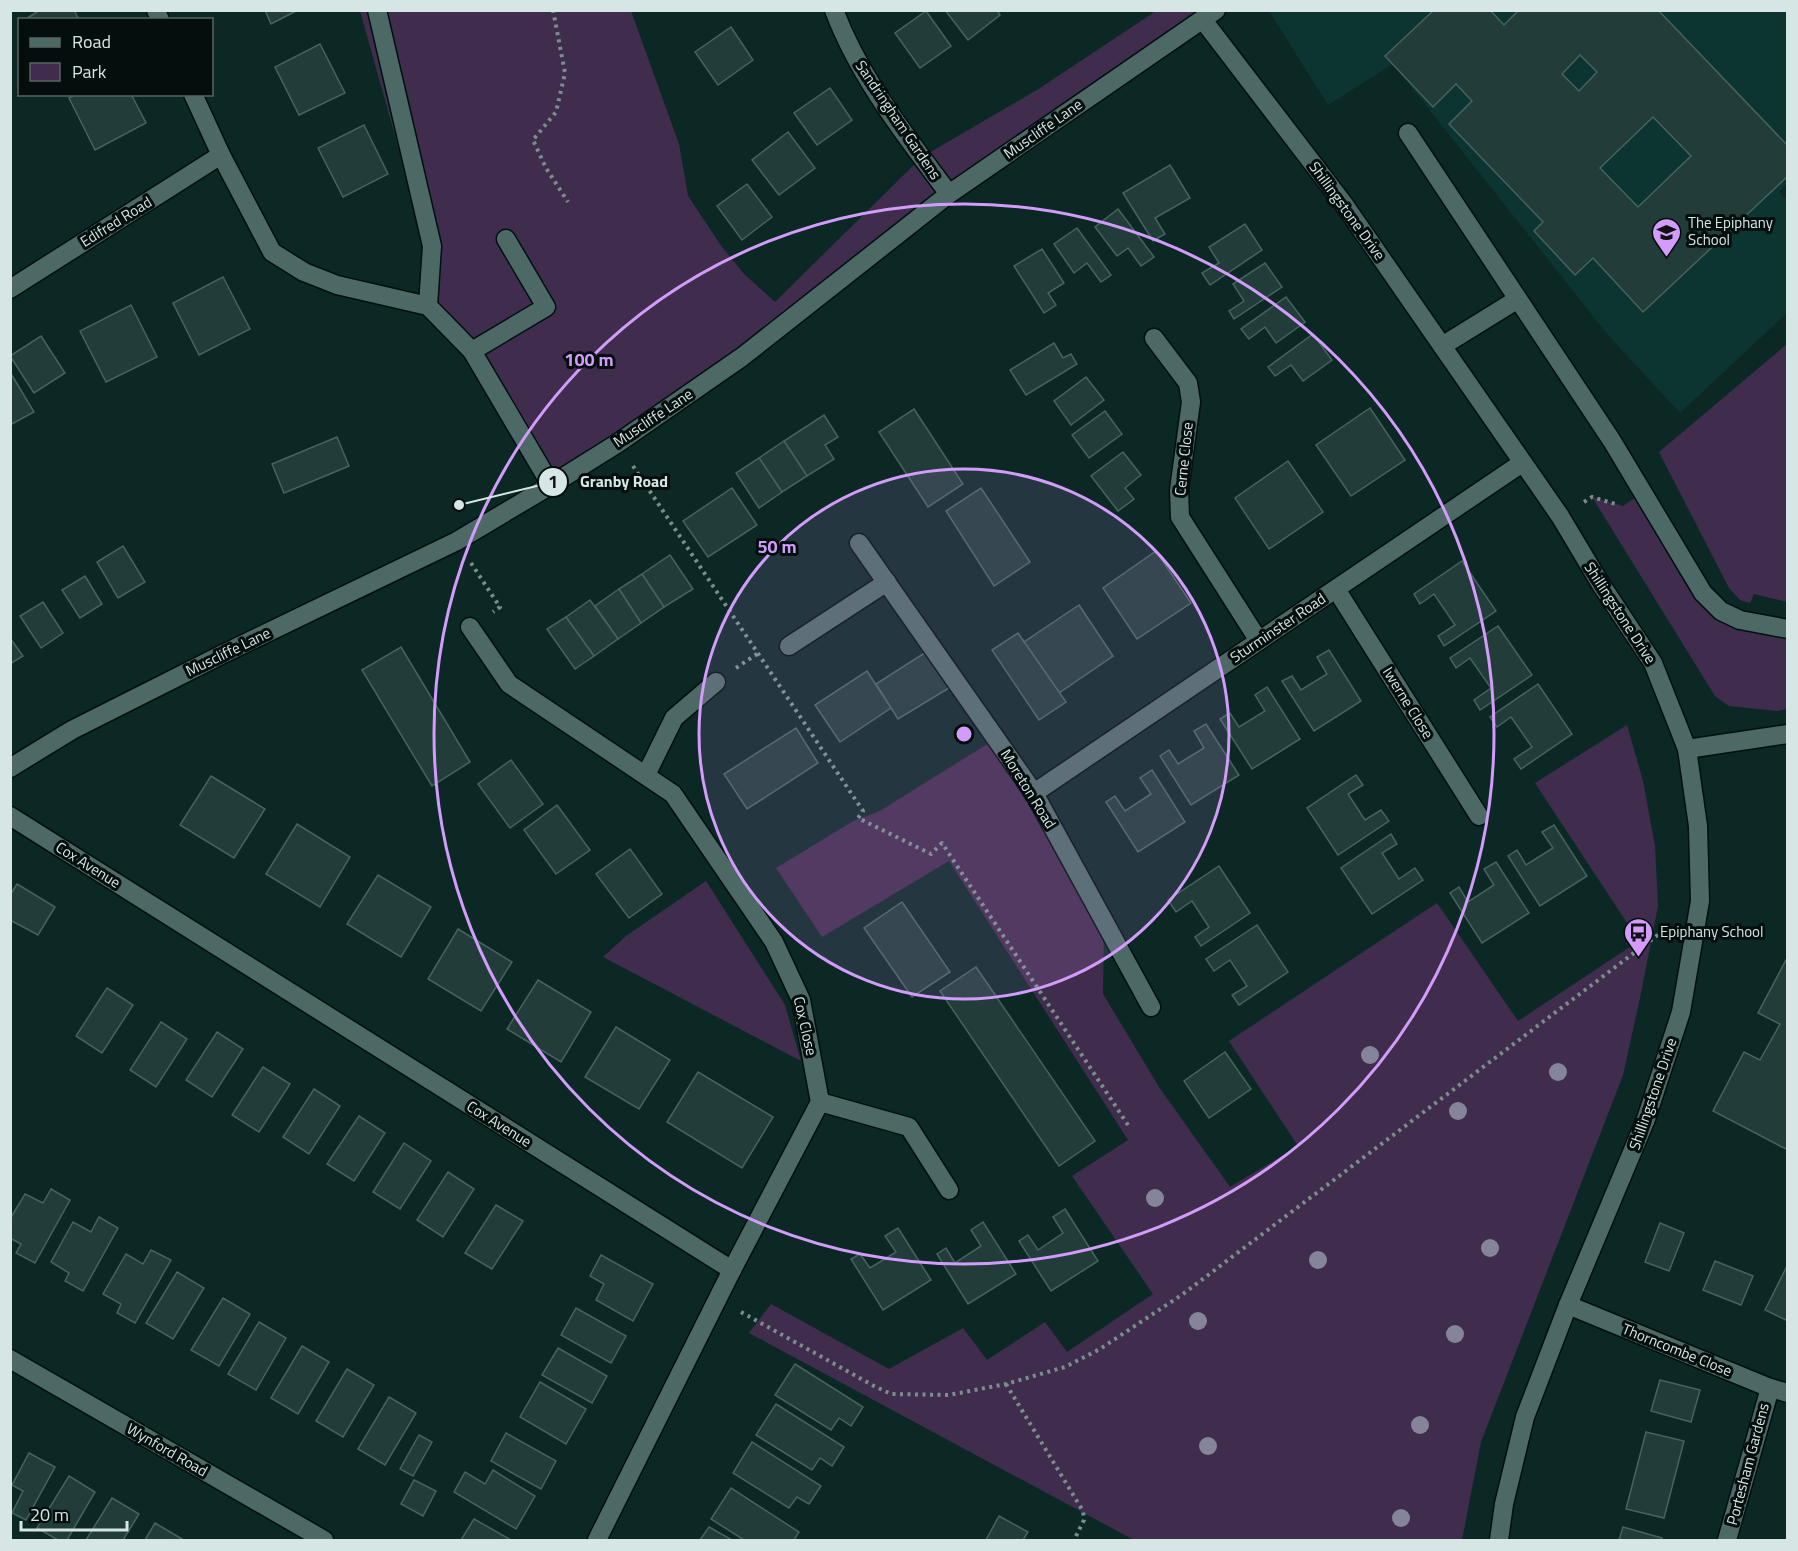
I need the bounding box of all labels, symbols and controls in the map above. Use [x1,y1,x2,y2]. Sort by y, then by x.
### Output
legend [18,18,213,96]
text: Road [72,28,111,55]
street label: Sandringham Gardens [850,55,947,184]
text: Park [72,58,107,85]
street label: Muscliffe Lane [999,93,1087,164]
street label: Shillingstone Drive [1304,156,1391,265]
street label: Edifred Road [75,190,156,253]
place label: The Epiphany School [1688,211,1773,251]
school or university icon: The Epiphany School [1651,216,1683,258]
text: 100 m [564,346,614,373]
street label: Muscliffe Lane [608,382,697,453]
street label: Cerne Close [1168,421,1199,497]
callout: Granby Road [538,465,680,499]
text: 1 [548,468,558,495]
text: Granby Road [580,469,668,493]
text: 50 m [757,533,797,560]
street label: Shillingstone Drive [1579,557,1662,668]
street label: Sturminster Road [1225,587,1330,668]
street label: Muscliffe Lane [181,621,274,682]
street label: Iwerne Close [1377,662,1440,743]
centre of rings [954,724,974,744]
street label: Moreton Road [995,744,1062,833]
street label: Cox Avenue [51,836,125,894]
bus stop icon: Epiphany School [1623,916,1655,958]
place label: Epiphany School [1660,920,1764,943]
street label: Cox Close [788,994,823,1058]
street label: Shillingstone Drive [1623,1035,1683,1153]
street label: Cox Avenue [462,1095,536,1153]
street label: Thorncombe Close [1619,1317,1736,1382]
street label: Portesham Gardens [1720,1400,1775,1527]
street label: Wynford Road [123,1417,212,1482]
scale bar [21,1494,128,1532]
text: 20 m [30,1501,69,1528]

